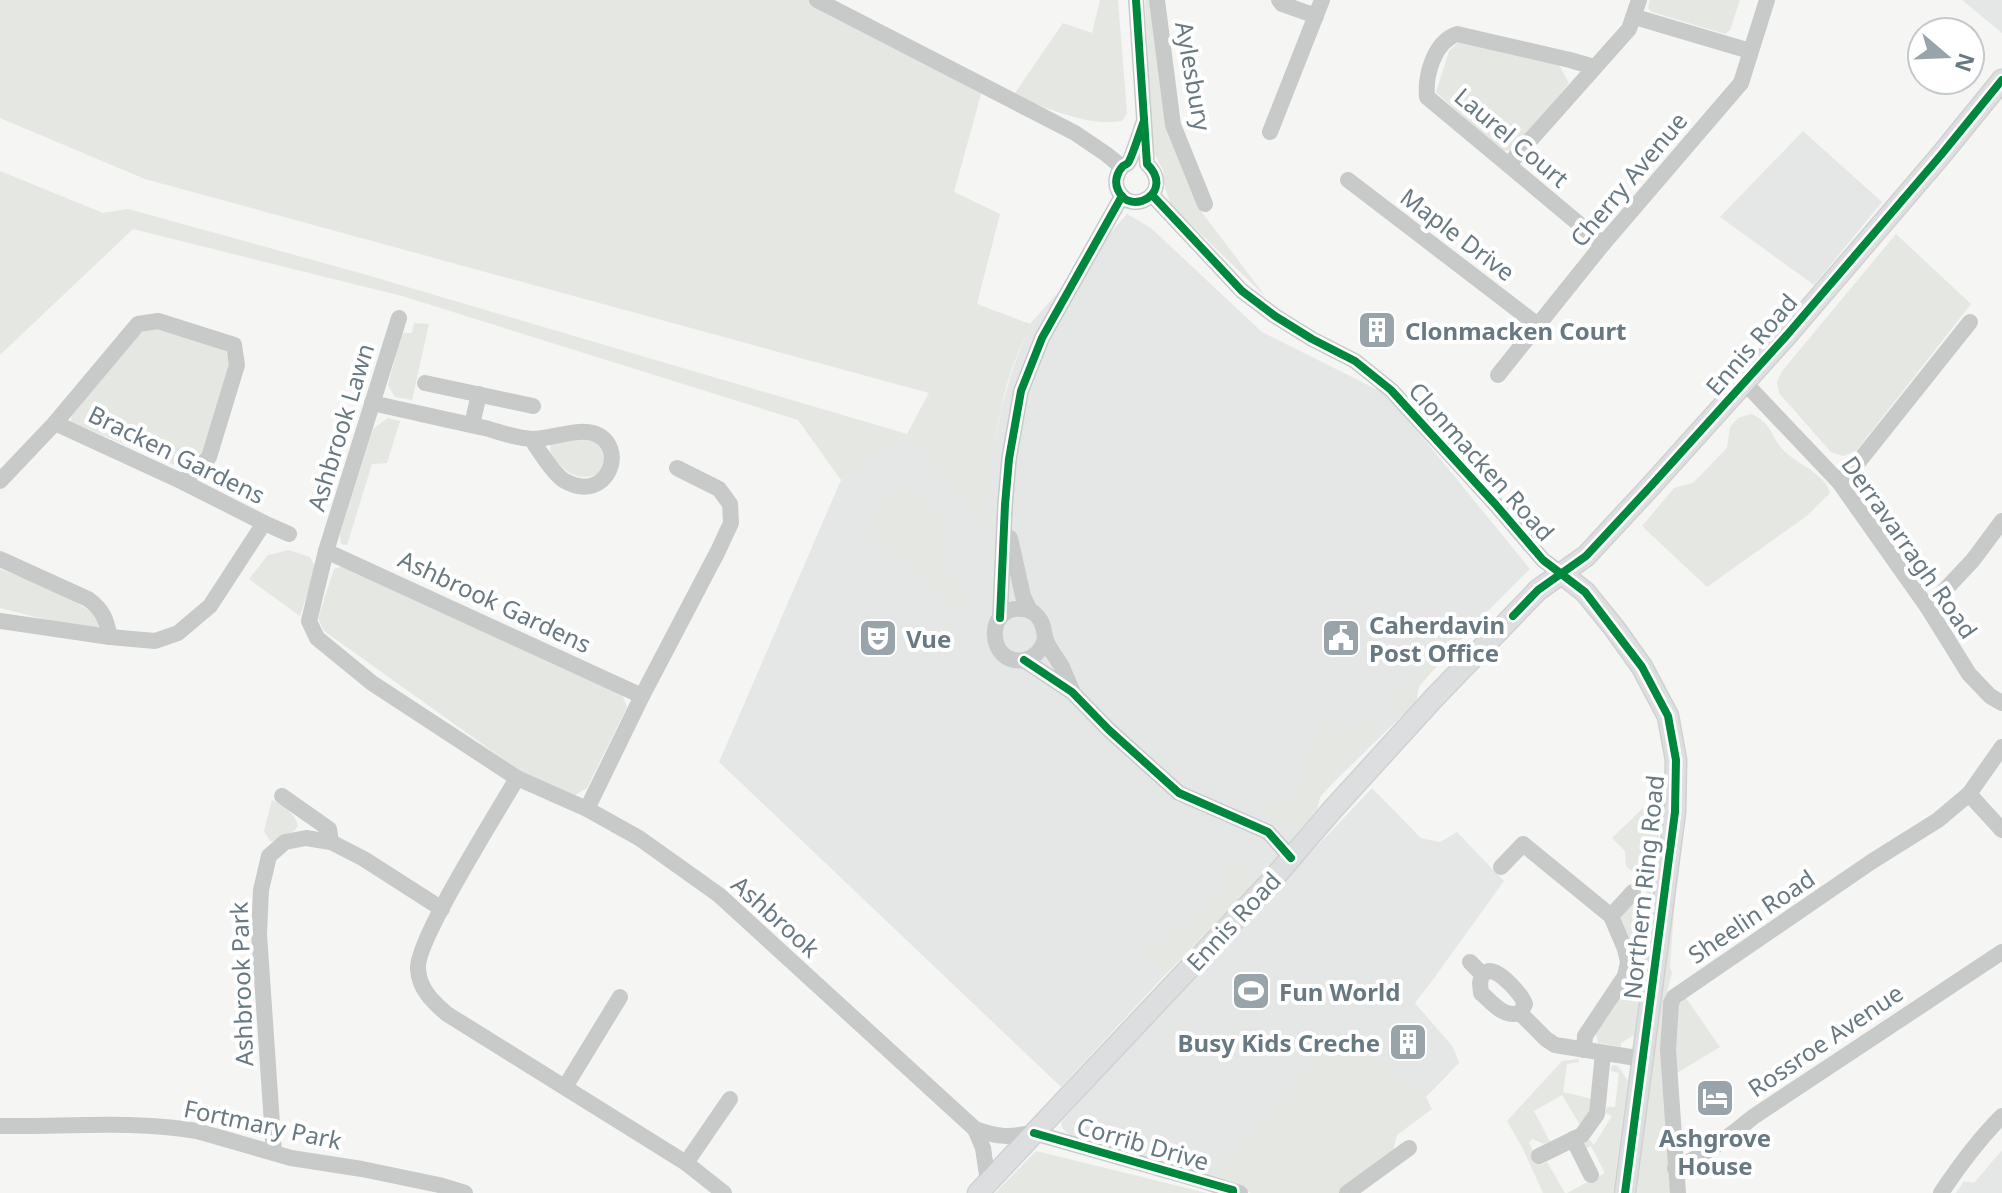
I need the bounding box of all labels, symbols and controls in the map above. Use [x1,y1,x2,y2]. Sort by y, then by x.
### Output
north arrow [1906,16,1986,96]
street label: Aylesbury [1168,19,1220,134]
text: N [1949,49,1983,76]
street label: Laurel Court [1448,80,1576,195]
street label: Cherry Avenue [1562,105,1694,253]
street label: Maple Drive [1394,180,1522,288]
street label: Ennis Road [1698,286,1804,402]
building icon: Clonmacken Court [1356,309,1398,351]
place label: Clonmacken Court [1405,314,1627,347]
street label: Ashbrook Lawn [299,339,381,515]
street label: Clonmacken Road [1402,374,1562,548]
street label: Bracken Gardens [83,397,271,511]
street label: Derravarragh Road [1835,449,1985,645]
street label: Ashbrook Gardens [393,542,597,660]
place label: Caherdavin Post Office [1369,608,1505,669]
theatre icon: Vue [857,617,899,659]
public building icon: Caherdavin Post Office [1320,617,1362,659]
place label: Vue [906,622,951,655]
street label: Northern Ring Road [1615,773,1671,1001]
street label: Sheelin Road [1681,861,1821,971]
street label: Ennis Road [1178,864,1288,978]
street label: Ashbrook [725,868,827,964]
street label: Ashbrook Park [222,901,260,1067]
sports icon: Fun World [1230,970,1272,1012]
place label: Fun World [1279,975,1400,1008]
street label: Rossroe Avenue [1741,976,1909,1104]
building icon: Busy Kids Creche [1387,1021,1429,1063]
place label: Busy Kids Creche [1178,1026,1380,1059]
hotel icon: Ashgrove House [1694,1077,1736,1119]
street label: Fortmary Park [181,1091,345,1157]
street label: Corrib Drive [1073,1108,1213,1178]
place label: Ashgrove House [1659,1121,1771,1182]

